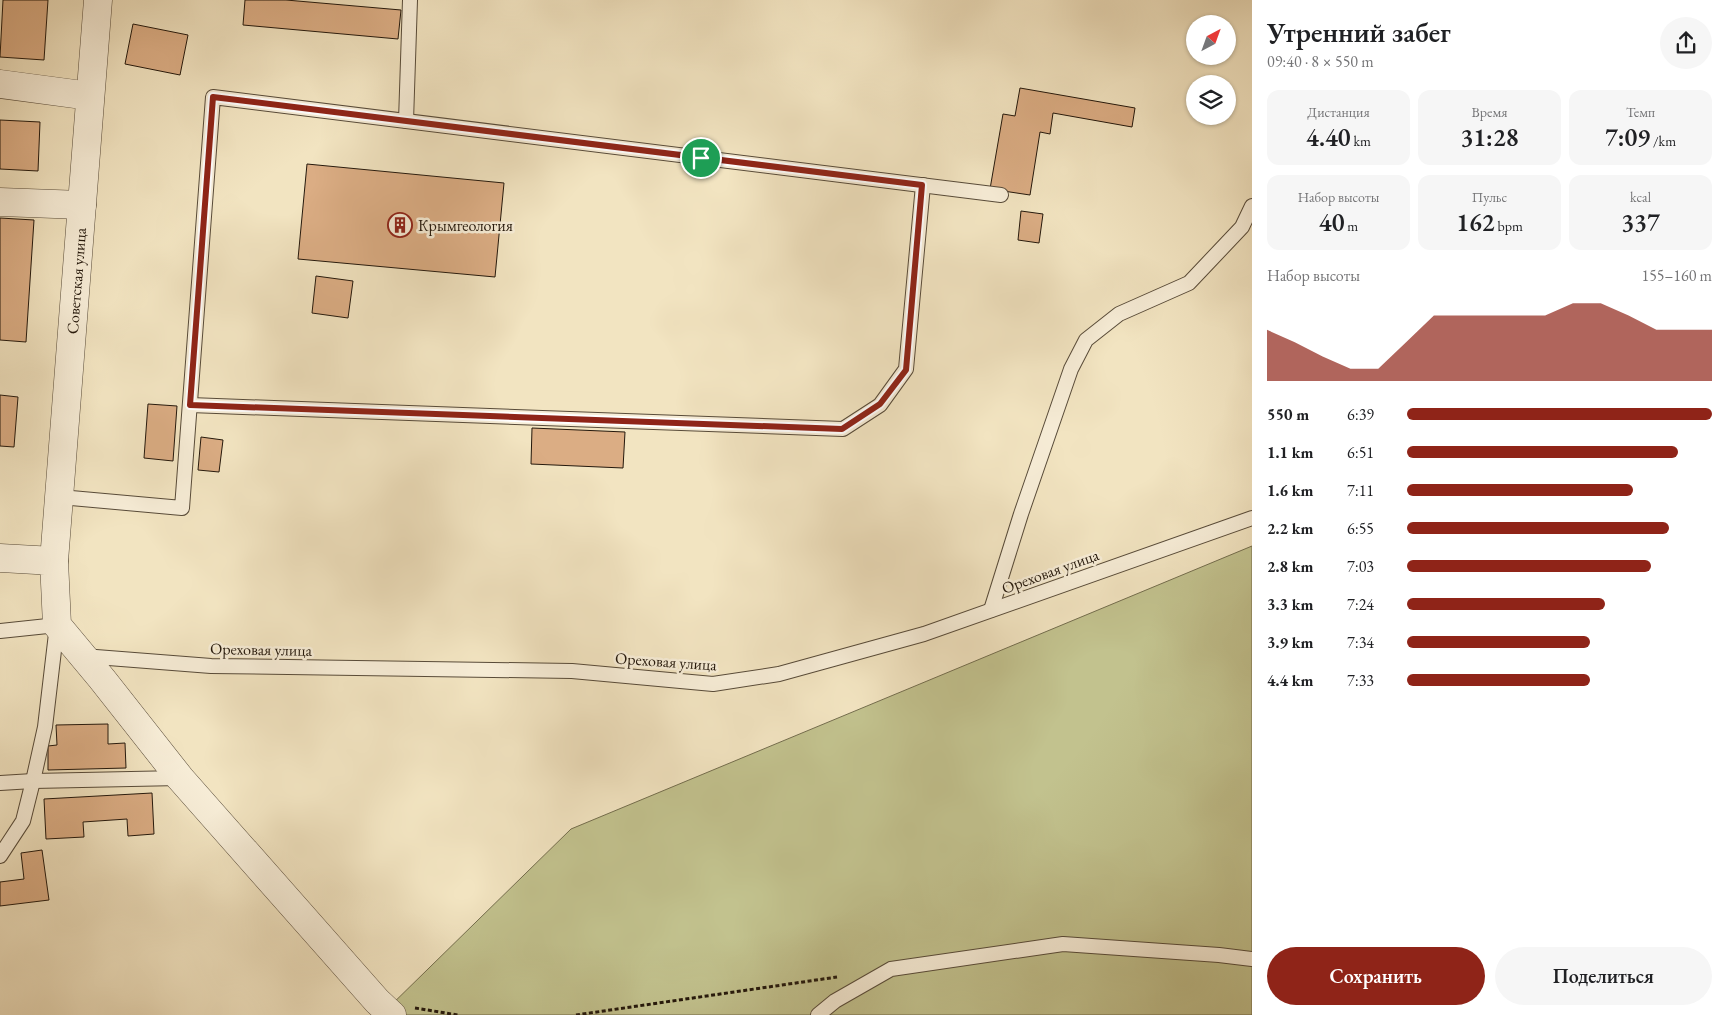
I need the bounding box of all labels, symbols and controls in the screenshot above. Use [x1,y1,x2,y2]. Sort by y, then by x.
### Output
text: Утренний забег [1267,14,1451,50]
north arrow [1186,15,1236,65]
map controls [1186,15,1236,125]
button: share [1660,17,1712,69]
text: 09:40 · 8 × 550 m [1267,51,1374,72]
button: layers [1186,75,1236,125]
text: Дистанция [1307,103,1370,121]
text: Время [1472,103,1507,121]
text: Темп [1626,103,1655,121]
text: 4.40 [1306,121,1351,153]
text: 31:28 [1460,121,1519,153]
text: 7:09 [1605,121,1650,153]
text: km [1351,132,1371,150]
text: /km [1650,132,1676,150]
pin [680,137,722,179]
icon: arrive [687,144,715,172]
text: Набор высоты [1298,188,1379,206]
text: Пульс [1472,188,1507,206]
text: kcal [1630,188,1651,206]
text: 40 [1319,206,1344,238]
text: 162 [1456,206,1495,238]
text: 337 [1621,206,1660,238]
building icon: Крымгеология [387,212,413,238]
place label: Крымгеология [418,215,513,236]
text: m [1344,217,1358,235]
text: bpm [1495,217,1523,235]
street label: Советская улица [62,226,91,335]
text: Набор высоты [1267,265,1360,286]
text: 155–160 m [1641,265,1712,286]
text: 550 m [1267,404,1309,425]
text: 6:39 [1347,404,1374,425]
text: 1.1 km [1267,442,1313,463]
text: 6:51 [1347,442,1374,463]
text: 1.6 km [1267,480,1313,501]
text: 7:11 [1347,480,1374,501]
text: 2.2 km [1267,518,1313,539]
text: 6:55 [1347,518,1374,539]
street label: Ореховая улица [999,544,1102,599]
text: 2.8 km [1267,556,1313,577]
text: 7:03 [1347,556,1374,577]
text: 3.3 km [1267,594,1313,615]
text: 7:24 [1347,594,1374,615]
text: 3.9 km [1267,632,1313,653]
text: 7:34 [1347,632,1374,653]
street label: Ореховая улица [210,638,313,661]
street label: Ореховая улица [614,647,718,676]
text: 4.4 km [1267,670,1313,691]
text: 7:33 [1347,670,1374,691]
button: Сохранить [1267,947,1485,1005]
button: Поделиться [1495,947,1712,1005]

